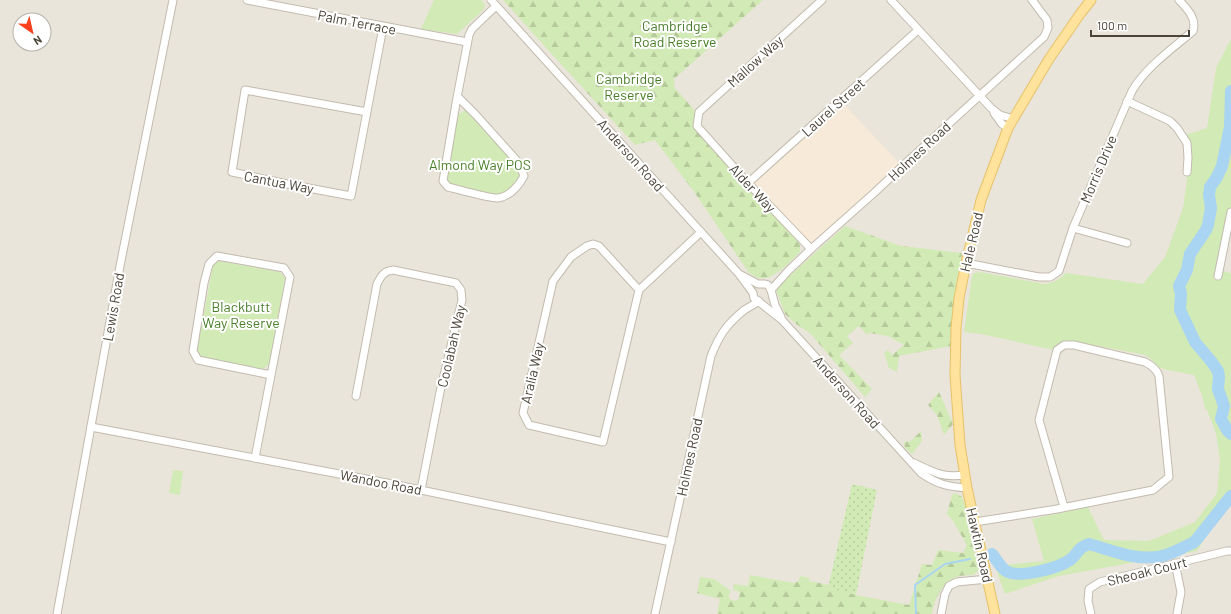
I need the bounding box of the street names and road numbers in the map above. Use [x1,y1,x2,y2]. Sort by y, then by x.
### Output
street label: Palm Terrace [316,6,398,38]
street label: Mallow Way [724,31,787,90]
street label: Laurel Street [798,74,868,140]
street label: Anderson Road [594,115,668,195]
street label: Holmes Road [884,118,954,184]
street label: Morris Drive [1076,132,1120,206]
street label: Alder Way [726,160,780,216]
street label: Cantua Way [243,167,316,197]
street label: Hale Road [956,210,986,274]
street label: Lewis Road [99,271,127,343]
street label: Coolabah Way [433,302,469,389]
street label: Aralia Way [517,340,547,405]
street label: Anderson Road [810,352,884,432]
street label: Holmes Road [672,416,706,498]
street label: Wandoo Road [339,466,423,498]
street label: Hawtin Road [963,506,997,584]
street label: Sheoak Court [1105,553,1189,589]

